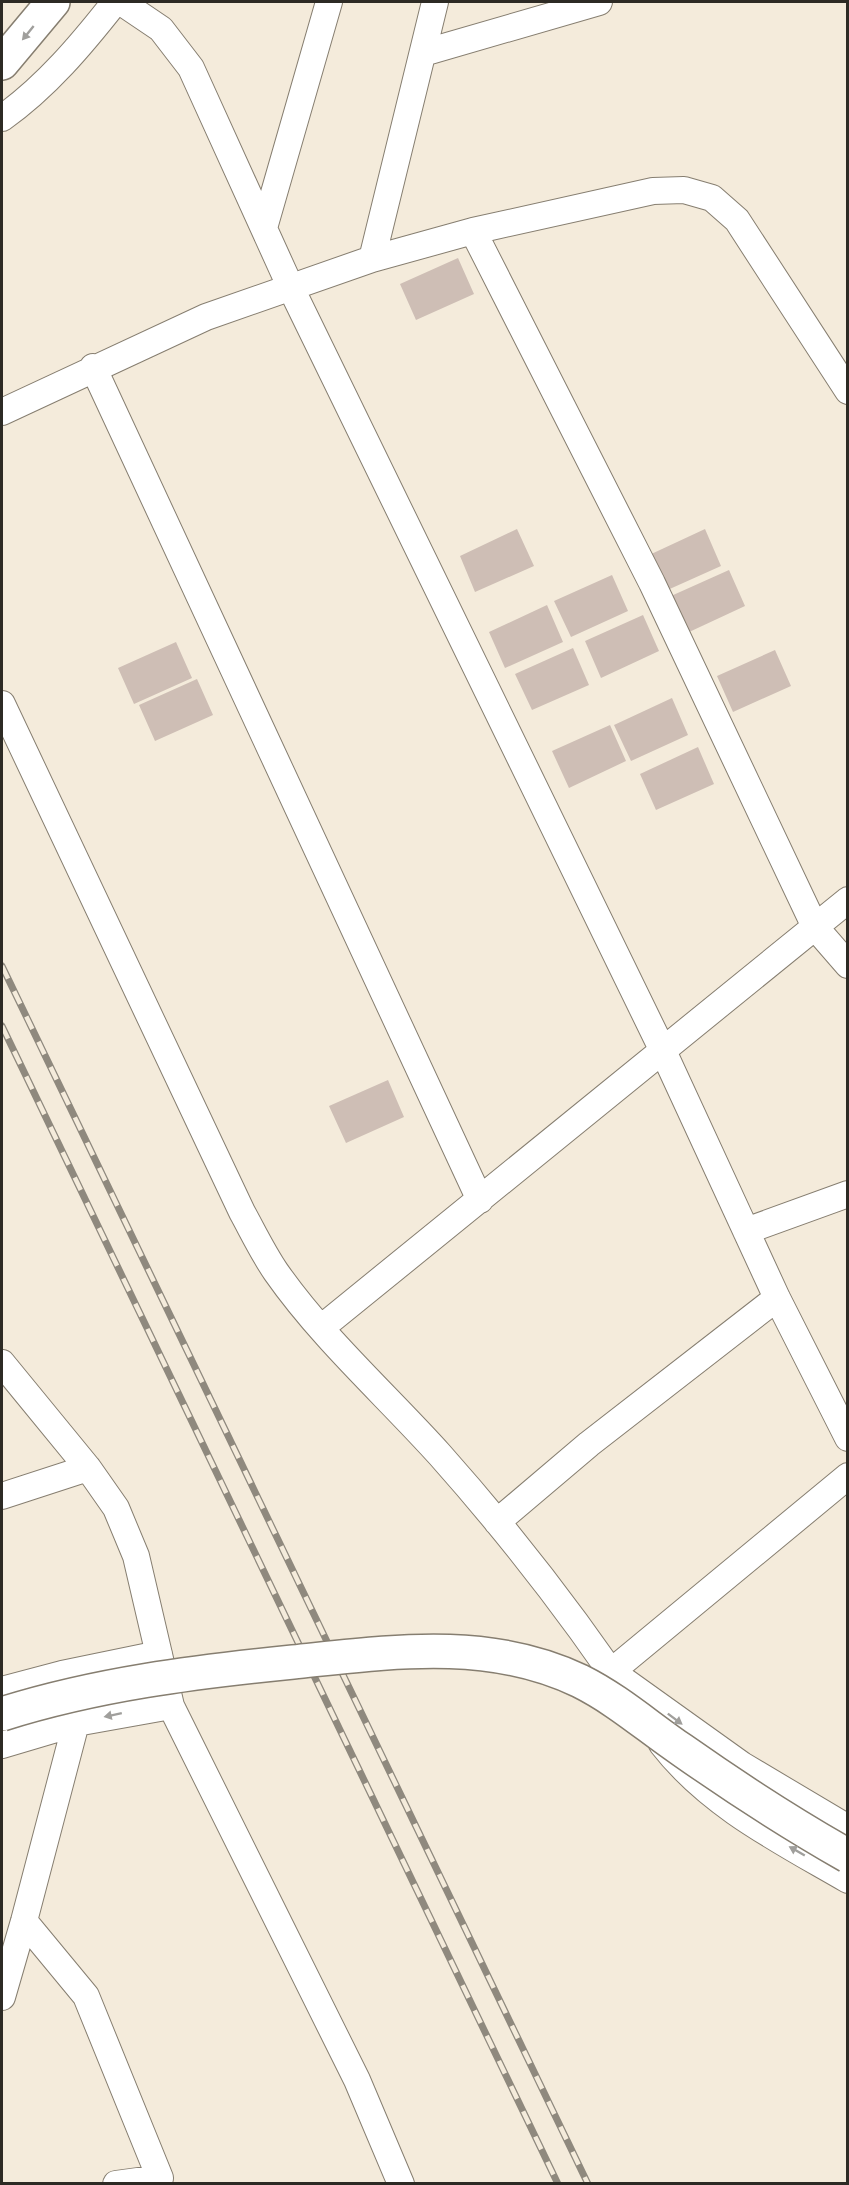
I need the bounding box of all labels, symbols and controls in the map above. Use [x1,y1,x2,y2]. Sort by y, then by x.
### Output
one-way arrow [22,25,35,41]
one-way arrow [103,1711,122,1720]
one-way arrow [667,1712,683,1725]
one-way arrow [789,1845,805,1856]

